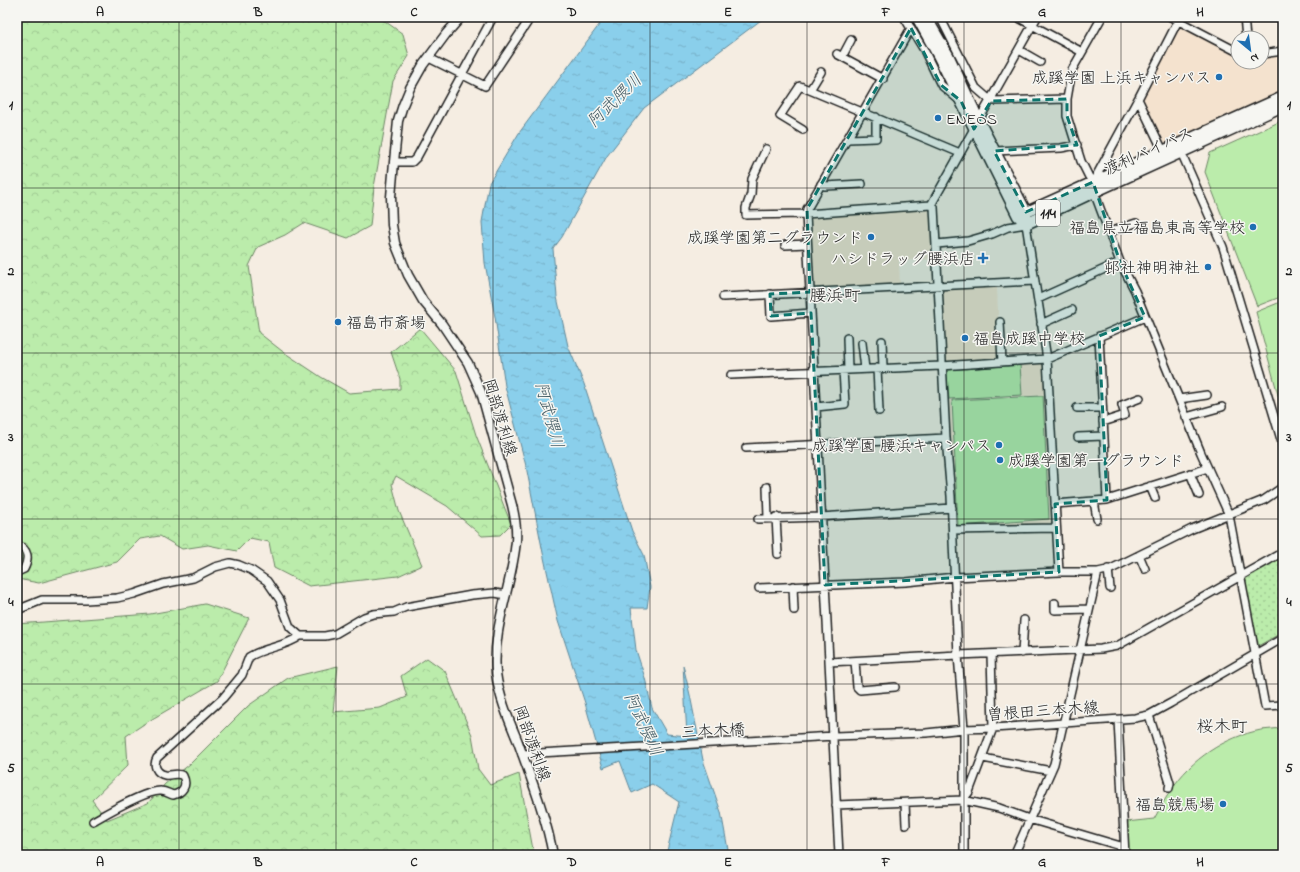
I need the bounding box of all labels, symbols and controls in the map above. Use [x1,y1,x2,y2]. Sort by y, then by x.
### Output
text: A [96,3,104,22]
text: B [253,3,263,22]
text: C [410,3,418,22]
text: D [566,3,577,22]
text: E [724,3,732,22]
text: F [881,3,891,22]
text: G [1038,3,1046,22]
text: H [1196,3,1204,22]
north arrow [1230,30,1270,70]
text: N [1247,49,1261,67]
place label: 成蹊学園 上浜キャンパス [1032,67,1211,91]
water label: 阿武隈川 [582,68,648,134]
marker: 成蹊学園 上浜キャンパス [1214,72,1224,82]
text: 1 [9,96,14,115]
text: 1 [1287,96,1292,115]
place label: ENEOS [946,108,997,132]
marker: ENEOS [933,113,943,123]
street label: 渡利バイパス [1100,121,1197,182]
road number: 114 [1036,200,1060,226]
place label: 福島県立福島東高等学校 [1069,217,1245,241]
marker: 福島県立福島東高等学校 [1248,222,1258,232]
place label: 成蹊学園第二グラウンド [687,227,863,251]
marker: 成蹊学園第二グラウンド [866,232,876,242]
place label: ハシドラッグ腰浜店 [831,248,975,272]
marker: ハシドラッグ腰浜店 [978,253,988,263]
place label: 邨社神明神社 [1104,257,1200,281]
text: 2 [7,262,15,281]
marker: 邨社神明神社 [1203,262,1213,272]
text: 2 [1285,262,1293,281]
district label: 腰浜町 [810,284,861,309]
place label: 福島市斎場 [346,312,426,336]
marker: 福島市斎場 [333,317,343,327]
place label: 福島成蹊中学校 [973,328,1085,352]
marker: 福島成蹊中学校 [960,333,970,343]
street label: 岡部渡利線 [476,376,522,459]
water label: 阿武隈川 [528,379,569,451]
text: 3 [7,428,14,447]
text: 3 [1285,428,1292,447]
place label: 成蹊学園 腰浜キャンパス [812,435,991,459]
marker: 成蹊学園 腰浜キャンパス [994,440,1004,450]
place label: 成蹊学園第一グラウンド [1008,450,1184,474]
marker: 成蹊学園第一グラウンド [995,455,1005,465]
text: 4 [7,593,14,612]
text: 4 [1285,593,1292,612]
water label: 阿武隈川 [617,689,668,761]
street label: 曽根田三本木線 [986,696,1100,728]
street label: 岡部渡利線 [506,702,556,785]
district label: 桜木町 [1197,715,1248,740]
street label: 三本木橋 [681,718,746,746]
text: 5 [7,759,15,778]
text: 5 [1285,759,1293,778]
place label: 福島競馬場 [1135,794,1215,818]
marker: 福島競馬場 [1218,799,1228,809]
text: A [96,853,104,872]
text: B [253,853,263,872]
text: C [410,853,418,872]
text: D [566,853,577,872]
text: E [724,853,732,872]
text: F [881,853,891,872]
text: G [1038,853,1046,872]
text: H [1196,853,1204,872]

